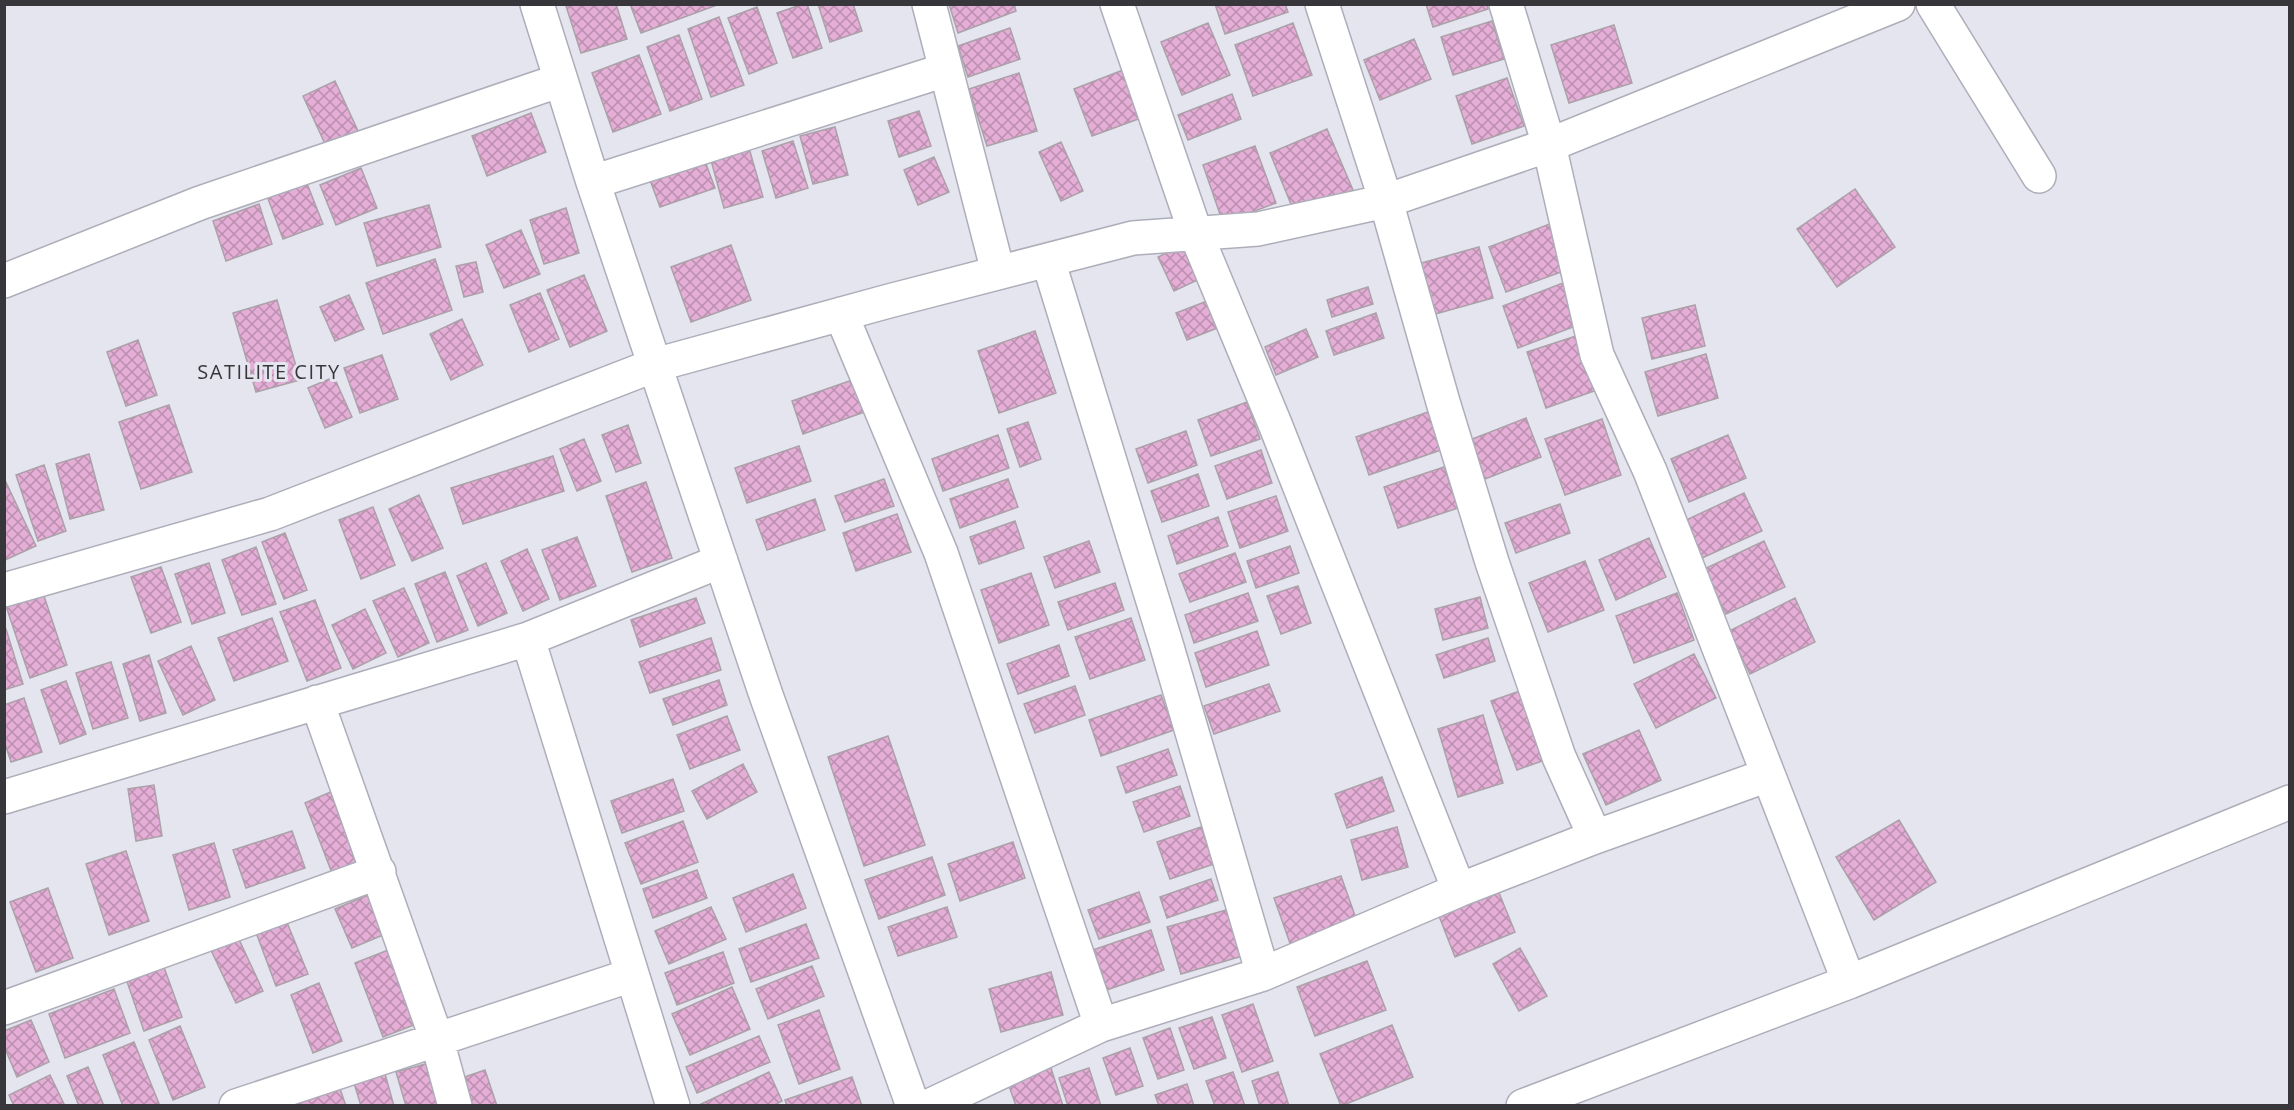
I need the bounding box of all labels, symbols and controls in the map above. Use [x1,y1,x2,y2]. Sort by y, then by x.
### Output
district label: SATILITE CITY [197,358,341,385]

